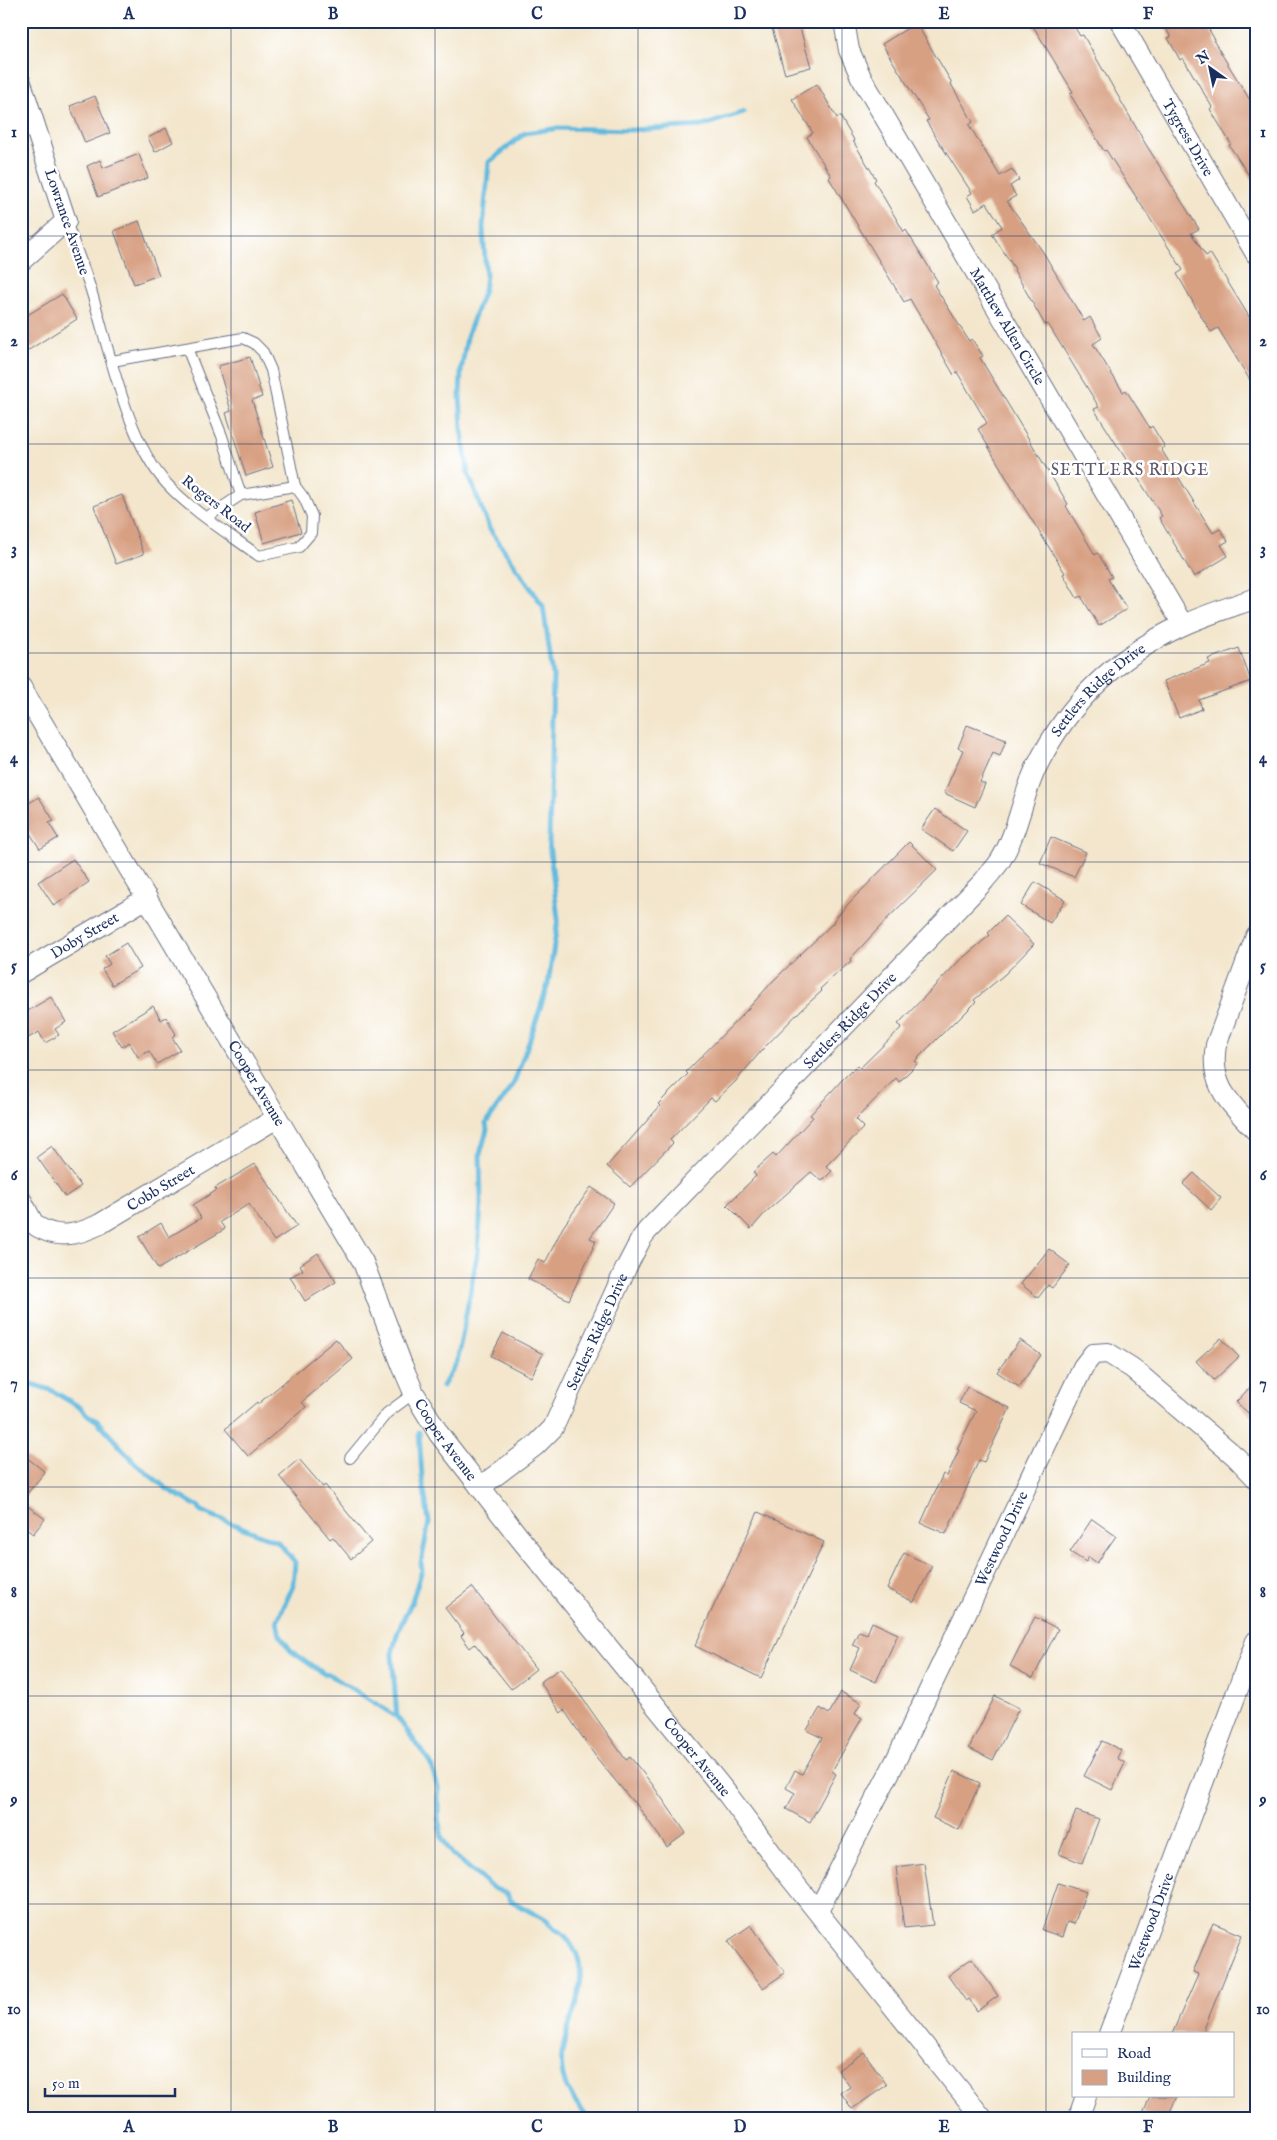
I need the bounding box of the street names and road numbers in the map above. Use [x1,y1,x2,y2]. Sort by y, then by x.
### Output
street label: Tygress Drive [1158,95,1218,180]
street label: Lowrance Avenue [40,166,94,278]
street label: Matthew Allen Circle [966,264,1049,388]
street label: Rogers Road [178,471,255,537]
street label: Settlers Ridge Drive [1047,639,1149,740]
street label: Doby Street [47,908,122,963]
street label: Settlers Ridge Drive [799,968,901,1072]
street label: Cooper Avenue [224,1037,290,1130]
street label: Cobb Street [123,1160,198,1215]
street label: Settlers Ridge Drive [562,1270,632,1393]
street label: Cooper Avenue [410,1395,481,1485]
street label: Westwood Drive [971,1488,1032,1589]
street label: Cooper Avenue [659,1713,735,1800]
street label: Westwood Drive [1124,1870,1178,1973]

